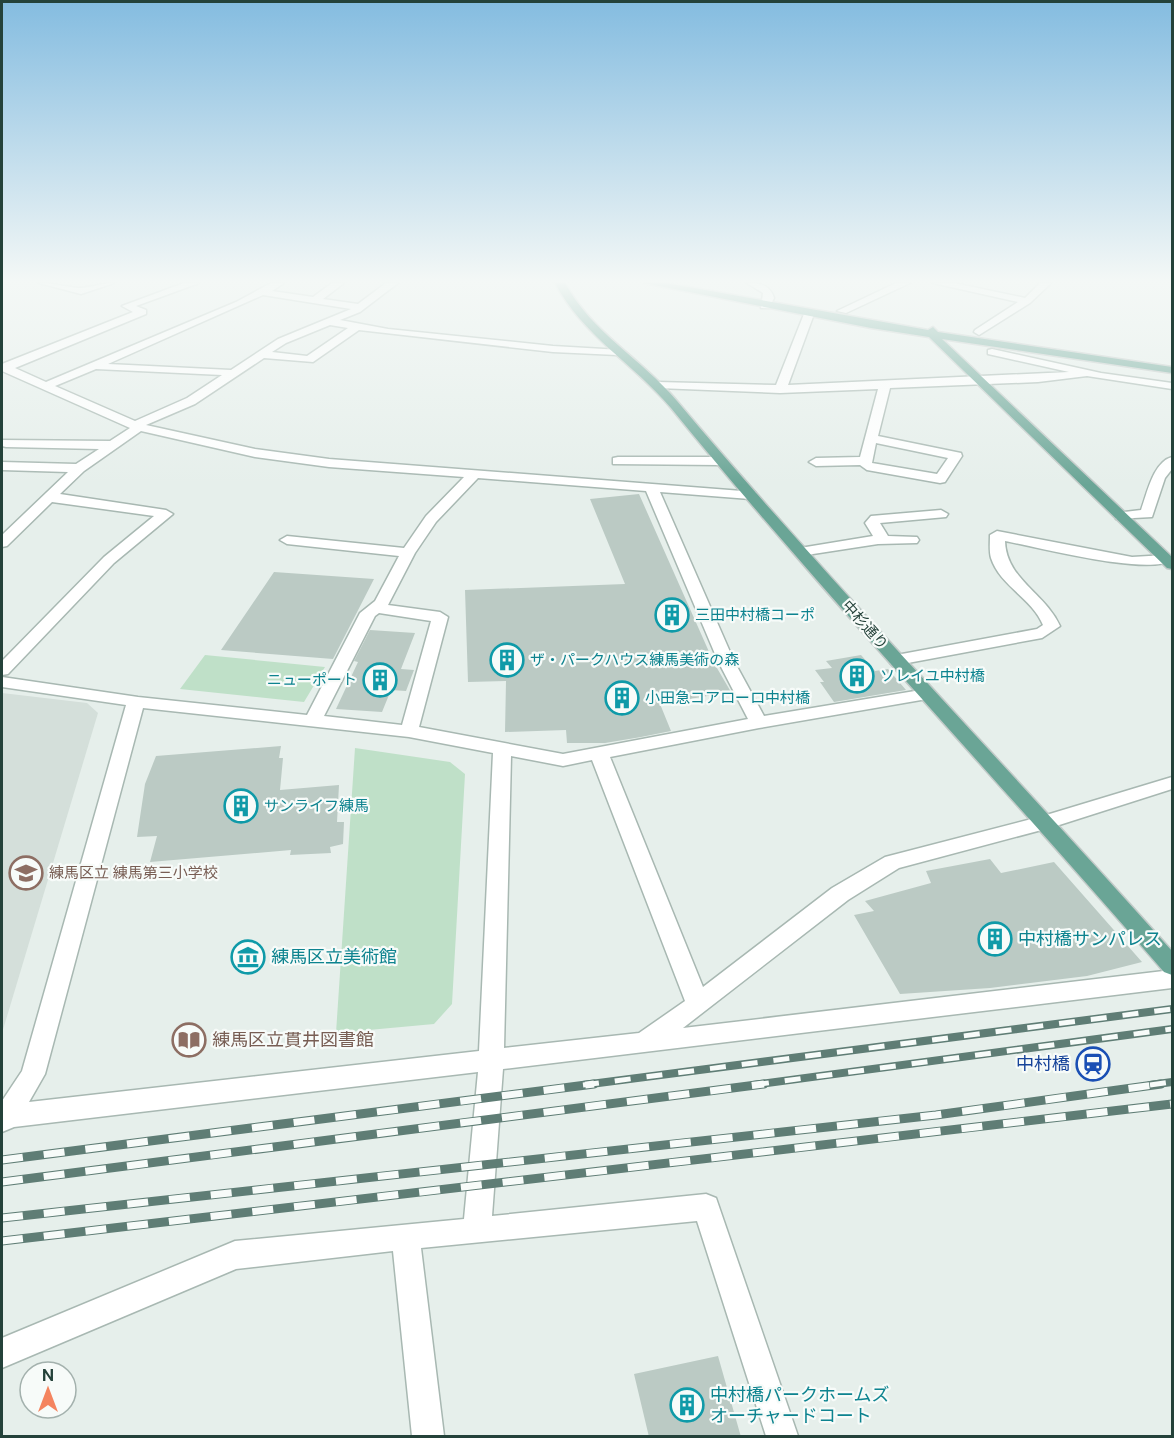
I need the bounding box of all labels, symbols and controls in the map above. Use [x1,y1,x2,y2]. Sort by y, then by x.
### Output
building icon: 三田中村橋コーポ [654,597,690,633]
street label: 中杉通り [839,597,892,653]
place label: 三田中村橋コーポ [695,606,815,623]
building icon: ザ・パークハウス練馬美術の森 [489,642,525,678]
place label: ザ・パークハウス練馬美術の森 [530,651,739,668]
building icon: ソレイユ中村橋 [839,658,875,694]
building icon: ニューポート [362,662,398,698]
place label: ソレイユ中村橋 [880,667,985,684]
place label: ニューポート [267,671,357,688]
building icon: 小田急コアローロ中村橋 [604,680,640,716]
place label: 小田急コアローロ中村橋 [645,689,810,706]
building icon: サンライフ練馬 [223,788,259,824]
place label: サンライフ練馬 [264,797,369,814]
school or university icon: 練馬区立 練馬第三小学校 [8,855,44,891]
place label: 練馬区立 練馬第三小学校 [49,864,218,881]
building icon: 中村橋サンパレス [977,921,1013,957]
place label: 中村橋サンパレス [1018,928,1162,949]
museum icon: 練馬区立美術館 [230,939,266,975]
place label: 練馬区立美術館 [271,946,397,967]
library icon: 練馬区立貫井図書館 [171,1022,207,1058]
place label: 練馬区立貫井図書館 [212,1029,374,1050]
station icon: 中村橋 [1075,1046,1111,1082]
place label: 中村橋 [1016,1053,1070,1074]
north arrow [18,1360,78,1420]
text: N [42,1366,54,1385]
place label: 中村橋パークホームズ オーチャードコート [710,1384,889,1426]
building icon: 中村橋パークホームズ オーチャードコート [669,1387,705,1423]

